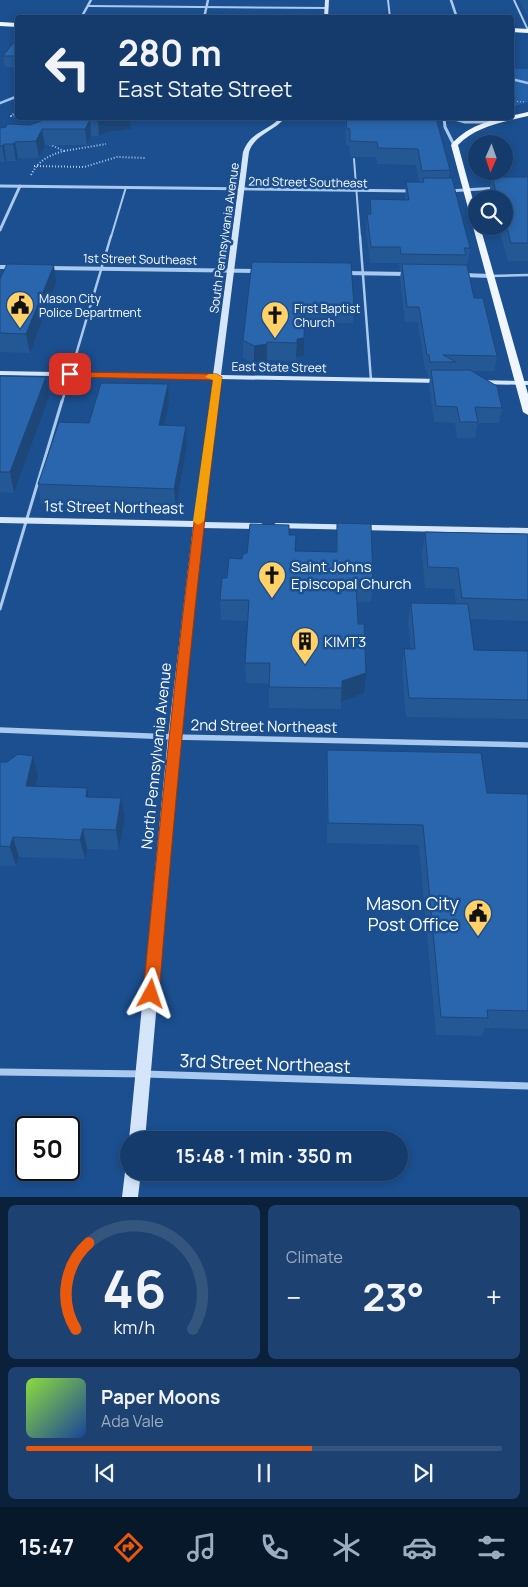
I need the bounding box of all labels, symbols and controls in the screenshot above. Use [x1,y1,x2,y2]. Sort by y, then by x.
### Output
text: 280 m [118,29,222,77]
icon: left [35,35,100,100]
text: East State Street [118,74,292,104]
north arrow [468,135,512,180]
map controls [468,135,513,235]
street label: South Pennsylvania Avenue [205,162,243,314]
street label: 2nd Street Southeast [248,172,368,192]
button: search [468,190,513,235]
street label: 1st Street Southeast [83,250,197,268]
public building icon: Mason City Police Department [5,290,35,329]
place label: Mason City Police Department [39,290,142,321]
church icon: First Baptist Church [260,300,290,339]
place label: First Baptist Church [294,300,360,331]
pin [49,353,91,395]
street label: East State Street [231,358,327,376]
icon: arrive [56,360,84,388]
street label: 1st Street Northeast [44,495,184,519]
place label: Saint Johns Episcopal Church [291,556,412,594]
church icon: Saint Johns Episcopal Church [257,560,287,599]
building icon: KIMT3 [290,626,320,665]
place label: KIMT3 [324,631,366,652]
street label: North Pennsylvania Avenue [136,661,176,850]
street label: 2nd Street Northeast [190,714,338,738]
place label: Mason City Post Office [366,891,459,936]
public building icon: Mason City Post Office [463,898,493,937]
position arrow [124,967,176,1019]
street label: 3rd Street Northeast [179,1048,351,1078]
speed limit sign: 50 [15,1116,80,1181]
text: 15:48 · 1 min · 350 m [176,1143,352,1169]
text: Climate [286,1246,343,1268]
text: 46 [102,1253,166,1324]
text: 23° [363,1270,424,1322]
text: − [286,1278,301,1316]
text: + [486,1278,502,1316]
text: km/h [113,1315,155,1339]
text: Paper Moons [101,1384,220,1410]
text: Ada Vale [101,1410,164,1432]
icon: previous [91,1459,119,1487]
icon: pause [250,1459,278,1487]
icon: next [409,1459,437,1487]
icon: directions [111,1530,146,1565]
icon: music [184,1530,219,1565]
icon: phone [257,1530,292,1565]
icon: climate [329,1530,364,1565]
icon: car [402,1530,437,1565]
icon: filters [474,1530,509,1565]
text: 15:47 [19,1532,74,1562]

